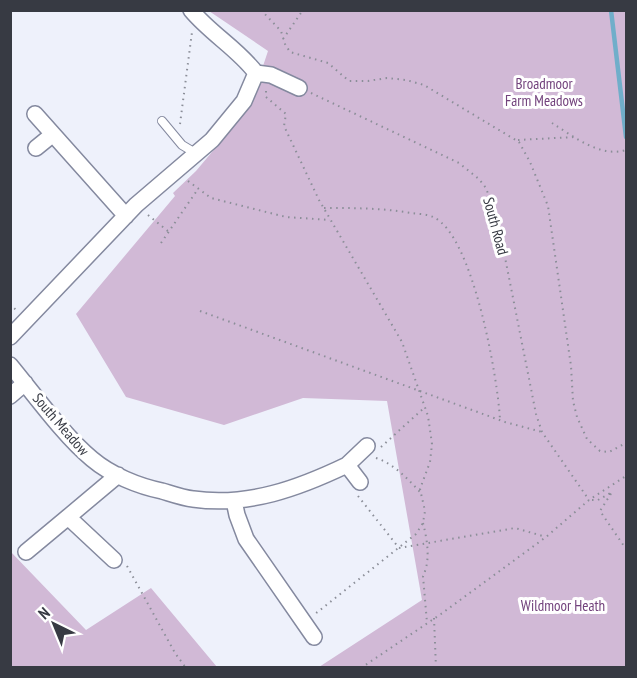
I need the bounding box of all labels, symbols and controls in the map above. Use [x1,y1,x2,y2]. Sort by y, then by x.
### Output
park label: Broadmoor Farm Meadows [505,74,583,110]
street label: South Road [479,195,513,257]
street label: South Meadow [29,389,93,459]
north arrow [24,594,84,654]
park label: Wildmoor Heath [521,596,605,615]
text: N [34,603,54,623]

